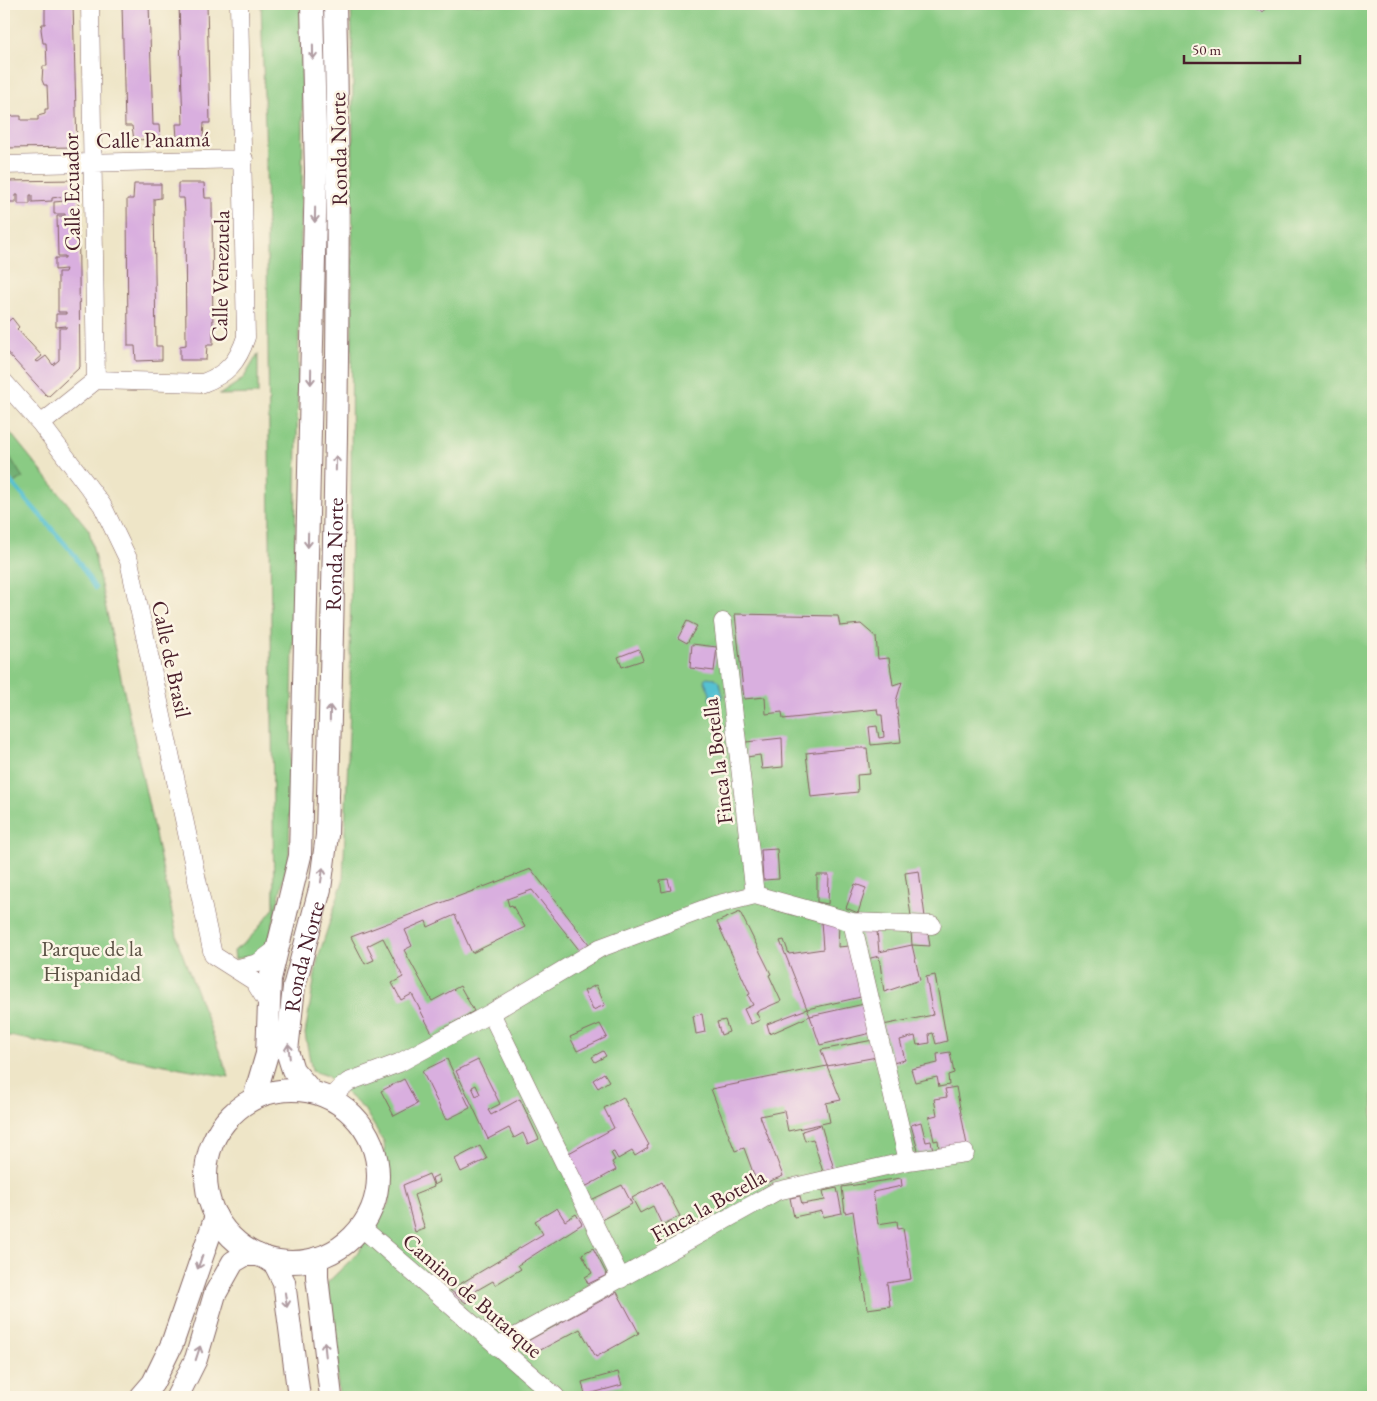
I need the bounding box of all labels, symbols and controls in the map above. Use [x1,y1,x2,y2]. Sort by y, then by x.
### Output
scale bar [1184,32,1301,64]
text: 50 m [1192,40,1221,59]
one-way arrow [308,44,317,60]
street label: Ronda Norte [323,92,354,206]
street label: Calle Panamá [96,124,210,155]
street label: Calle Ecuador [56,132,87,251]
one-way arrow [310,206,320,223]
street label: Calle Venezuela [205,210,236,342]
one-way arrow [306,369,316,385]
one-way arrow [331,455,341,472]
street label: Ronda Norte [319,497,350,611]
one-way arrow [303,532,312,548]
street label: Calle de Brasil [145,598,198,720]
street label: Finca la Botella [695,696,740,826]
one-way arrow [325,705,335,722]
one-way arrow [317,867,327,883]
street label: Ronda Norte [277,897,331,1014]
park label: Parque de la Hispanidad [41,934,143,988]
one-way arrow [284,1043,294,1059]
street label: Finca la Botella [646,1162,771,1249]
street label: Camino de Butarque [396,1226,549,1365]
one-way arrow [195,1253,204,1269]
one-way arrow [281,1291,291,1307]
one-way arrow [321,1341,330,1357]
one-way arrow [193,1345,203,1361]

